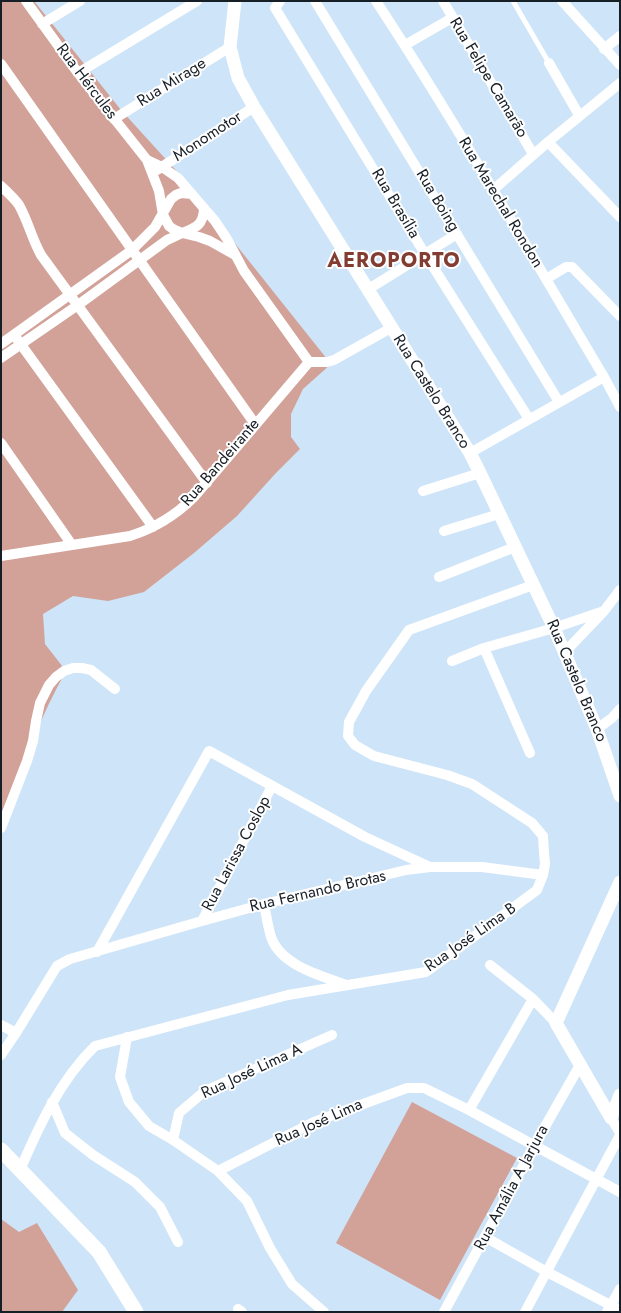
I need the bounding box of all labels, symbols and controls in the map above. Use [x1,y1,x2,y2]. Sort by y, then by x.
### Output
street label: Rua Felipe Camarão [445,15,531,141]
street label: Rua Hércules [51,41,121,123]
street label: Rua Mirage [134,54,210,112]
street label: Monomotor [170,108,246,166]
street label: Rua Marechal Rondon [454,134,546,272]
street label: Rua Brasília [367,166,423,242]
street label: Rua Boing [411,166,463,236]
district label: AEROPORTO [327,250,461,274]
street label: Rua Castelo Branco [388,331,474,453]
street label: Rua Bandeirante [178,415,264,511]
street label: Rua Castelo Branco [542,617,610,745]
street label: Rua Larissa Coslop [199,793,275,915]
street label: Rua Fernando Brotas [248,867,388,917]
street label: Rua José Lima B [422,899,520,977]
street label: Rua José Lima A [199,1040,305,1104]
street label: Rua José Lima [272,1095,366,1151]
street label: Rua Amália A Jarjura [471,1122,553,1254]

